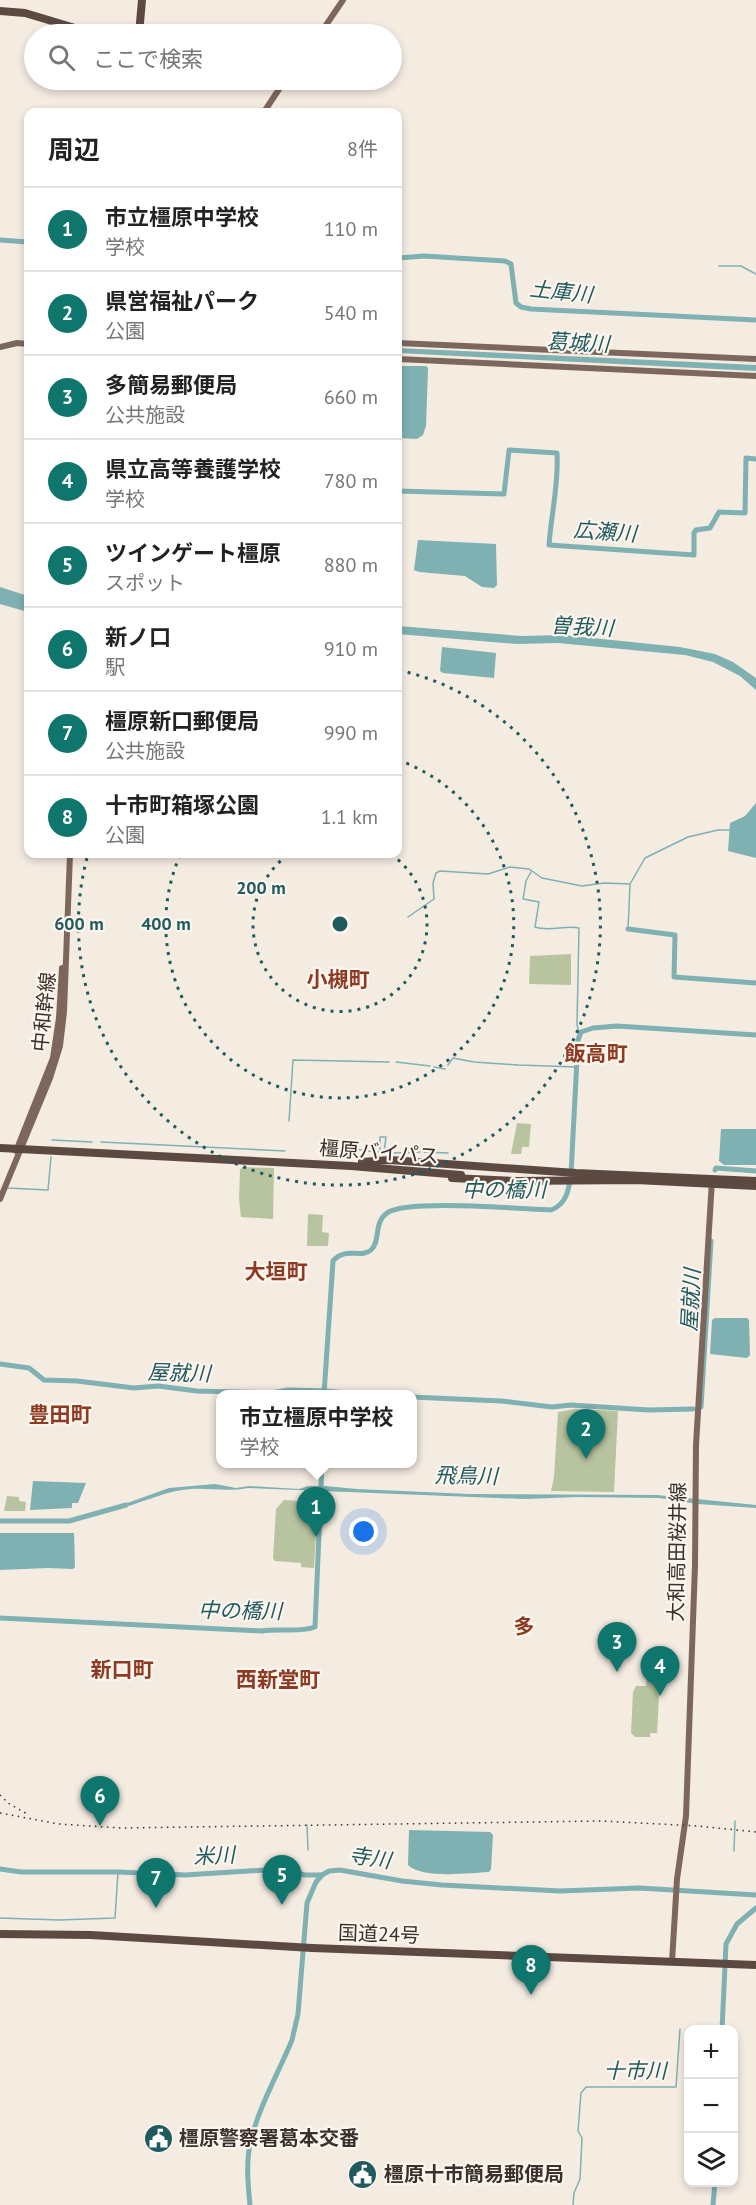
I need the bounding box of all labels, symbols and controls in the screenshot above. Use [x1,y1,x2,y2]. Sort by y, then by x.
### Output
search box [24,24,402,90]
icon: search [45,41,78,74]
text: ここで検索 [93,45,203,73]
text: 周辺 [48,133,100,166]
text: 8件 [347,136,378,162]
text: 市立橿原中学校 [105,203,259,231]
text: 1 [62,216,73,242]
text: 110 m [324,216,378,242]
text: 学校 [105,234,145,260]
water label: 土庫川 [528,275,596,308]
text: 県営福祉パーク [105,287,259,315]
text: 2 [62,300,73,326]
text: 540 m [324,300,378,326]
text: 公園 [105,318,145,344]
water label: 葛城川 [546,327,612,358]
text: 多簡易郵便局 [105,371,237,399]
text: 3 [62,384,73,410]
text: 660 m [324,384,378,410]
text: 公共施設 [105,402,185,428]
text: 県立高等養護学校 [105,455,281,483]
text: 4 [62,468,73,494]
text: 780 m [324,468,378,494]
text: 学校 [105,486,145,512]
water label: 広瀬川 [573,516,639,547]
text: ツインゲート橿原 [105,539,281,567]
text: 5 [62,552,73,578]
text: 880 m [324,552,378,578]
text: スポット [105,570,185,596]
water label: 曽我川 [550,611,616,642]
text: 新ノ口 [105,623,171,651]
text: 6 [62,636,73,662]
text: 910 m [324,636,378,662]
text: 駅 [105,654,125,680]
text: 橿原新口郵便局 [105,707,259,735]
text: 7 [62,720,73,746]
text: 990 m [324,720,378,746]
text: 公共施設 [105,738,185,764]
text: 十市町箱塚公園 [105,791,259,819]
text: 8 [62,804,73,830]
text: 1.1 km [321,804,378,830]
text: 公園 [105,822,145,848]
text: 200 m [236,876,286,899]
text: 600 m [54,912,104,935]
text: 400 m [141,912,191,935]
centre of rings [330,914,350,934]
district label: 小槻町 [307,966,370,993]
street label: 中和幹線 [27,971,61,1053]
district label: 飯高町 [564,1040,628,1067]
street label: 橿原バイパス [318,1135,440,1169]
water label: 中の橋川 [462,1176,548,1203]
district label: 大垣町 [245,1258,308,1285]
water label: 屋就川 [675,1266,706,1332]
water label: 屋就川 [147,1358,213,1387]
popup [216,1390,417,1468]
district label: 豊田町 [29,1401,92,1428]
text: 市立橿原中学校 [239,1403,394,1431]
pin: 2 [566,1410,606,1459]
text: 学校 [239,1434,279,1460]
water label: 飛鳥川 [434,1461,500,1490]
street label: 大和高田桜井線 [663,1482,691,1622]
pin: 1 [296,1488,336,1537]
your location [349,1517,378,1546]
water label: 中の橋川 [198,1596,284,1625]
district label: 多 [514,1613,535,1640]
pin: 3 [598,1622,636,1672]
pin: 4 [640,1646,680,1696]
district label: 新口町 [91,1656,154,1683]
district label: 西新堂町 [236,1666,320,1693]
pin: 6 [80,1776,120,1826]
water label: 米川 [192,1841,238,1870]
water label: 寺川 [347,1841,395,1874]
pin: 5 [262,1856,302,1905]
pin: 7 [136,1858,176,1908]
street label: 国道24号 [338,1920,420,1948]
pin: 8 [512,1946,550,1995]
map controls [684,2025,738,2187]
button: + [684,2025,738,2079]
water label: 十市川 [604,2057,668,2084]
button: − [684,2079,738,2133]
public building icon: 橿原警察署葛本交番 [142,2122,174,2154]
place label: 橿原警察署葛本交番 [179,2125,359,2151]
button: layers [684,2133,738,2187]
public building icon: 橿原十市簡易郵便局 [347,2158,379,2190]
place label: 橿原十市簡易郵便局 [384,2161,564,2187]

